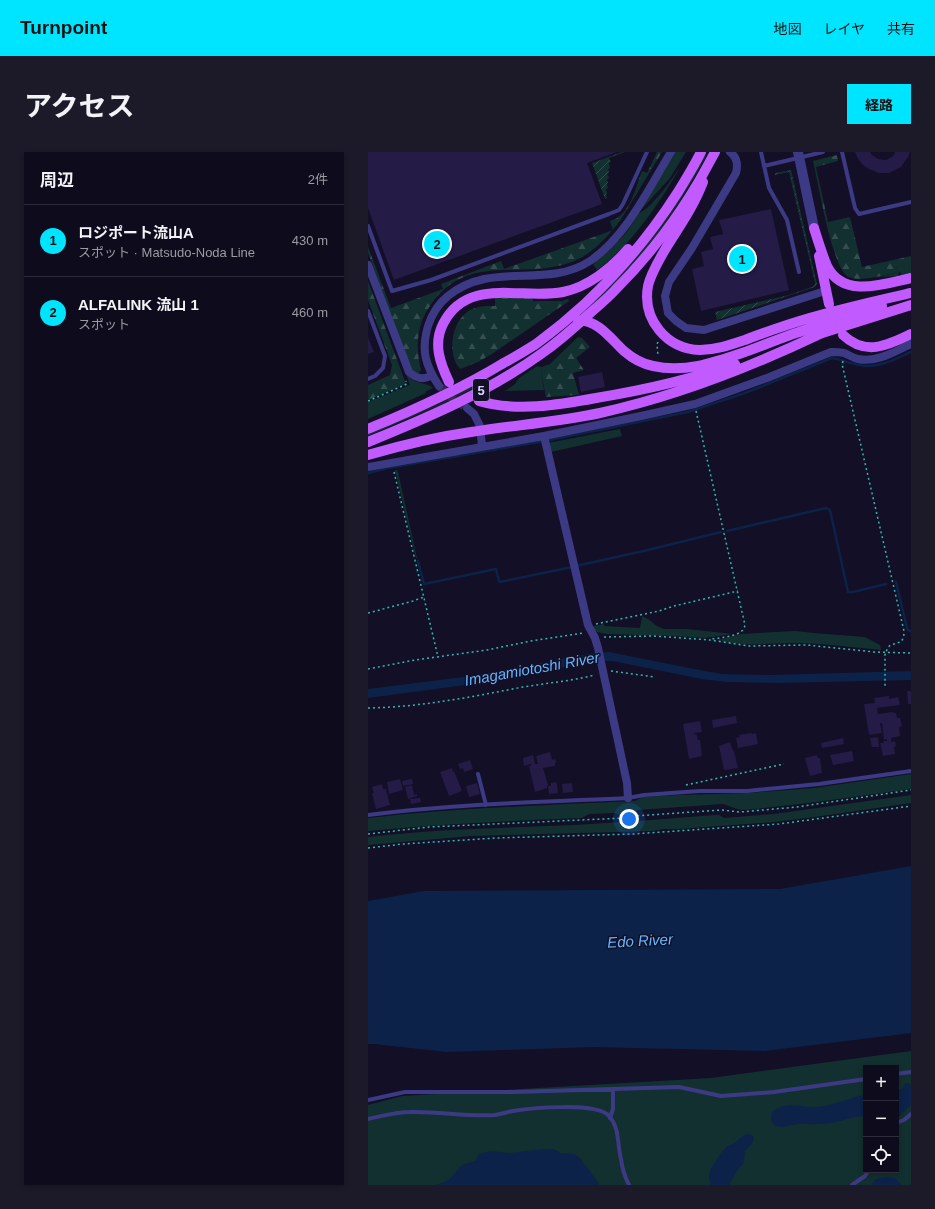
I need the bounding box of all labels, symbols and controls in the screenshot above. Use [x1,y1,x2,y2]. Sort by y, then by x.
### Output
text: Turnpoint [20,17,107,38]
text: 地図 [773,21,801,37]
text: レイヤ [823,21,865,37]
text: 共有 [887,21,915,37]
button: 経路 [847,84,911,124]
text: アクセス [24,91,135,122]
text: 周辺 [40,171,74,190]
text: 2件 [308,172,328,187]
text: ロジポート流山A [78,224,194,241]
pin: 2 [424,229,450,259]
text: 1 [49,233,57,248]
text: 430 m [292,233,328,248]
pin: 1 [729,244,755,274]
text: スポット · Matsudo-Noda Line [78,245,255,260]
text: ALFALINK 流山 1 [78,296,199,313]
text: 2 [49,305,57,320]
text: 460 m [292,305,328,320]
text: スポット [78,317,130,332]
road number: 5 [473,379,489,401]
water label: Imagamiotoshi River [463,648,602,689]
your location [619,809,639,829]
water label: Edo River [607,930,674,951]
map controls [863,1065,899,1173]
button: + [863,1065,899,1101]
button: − [863,1101,899,1137]
button: locate [863,1137,899,1173]

